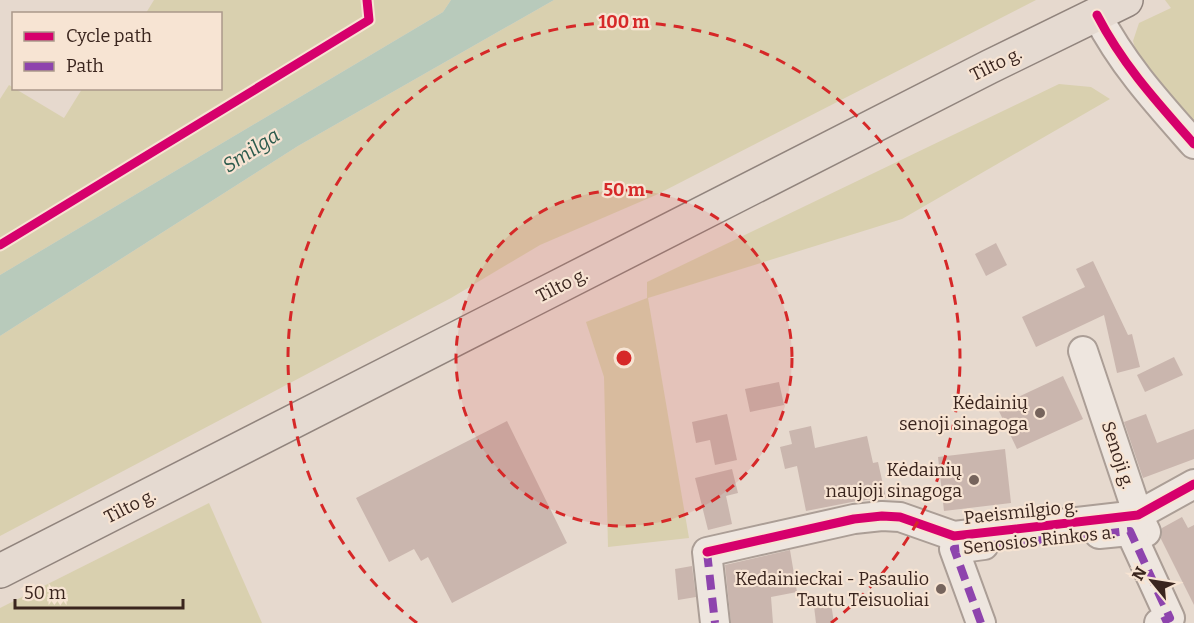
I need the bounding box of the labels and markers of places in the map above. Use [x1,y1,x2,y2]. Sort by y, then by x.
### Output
centre of rings [614,348,634,368]
place label: Kėdainių senoji sinagoga [899,392,1028,435]
marker: Kėdainių senoji sinagoga [1033,406,1047,420]
place label: Kėdainių naujoji sinagoga [826,459,962,502]
marker: Kėdainių naujoji sinagoga [967,473,981,487]
place label: Kedainieckai - Pasaulio Tautu Teisuoliai [735,568,929,611]
marker: Kedainieckai - Pasaulio Tautu Teisuoliai [934,582,948,596]

